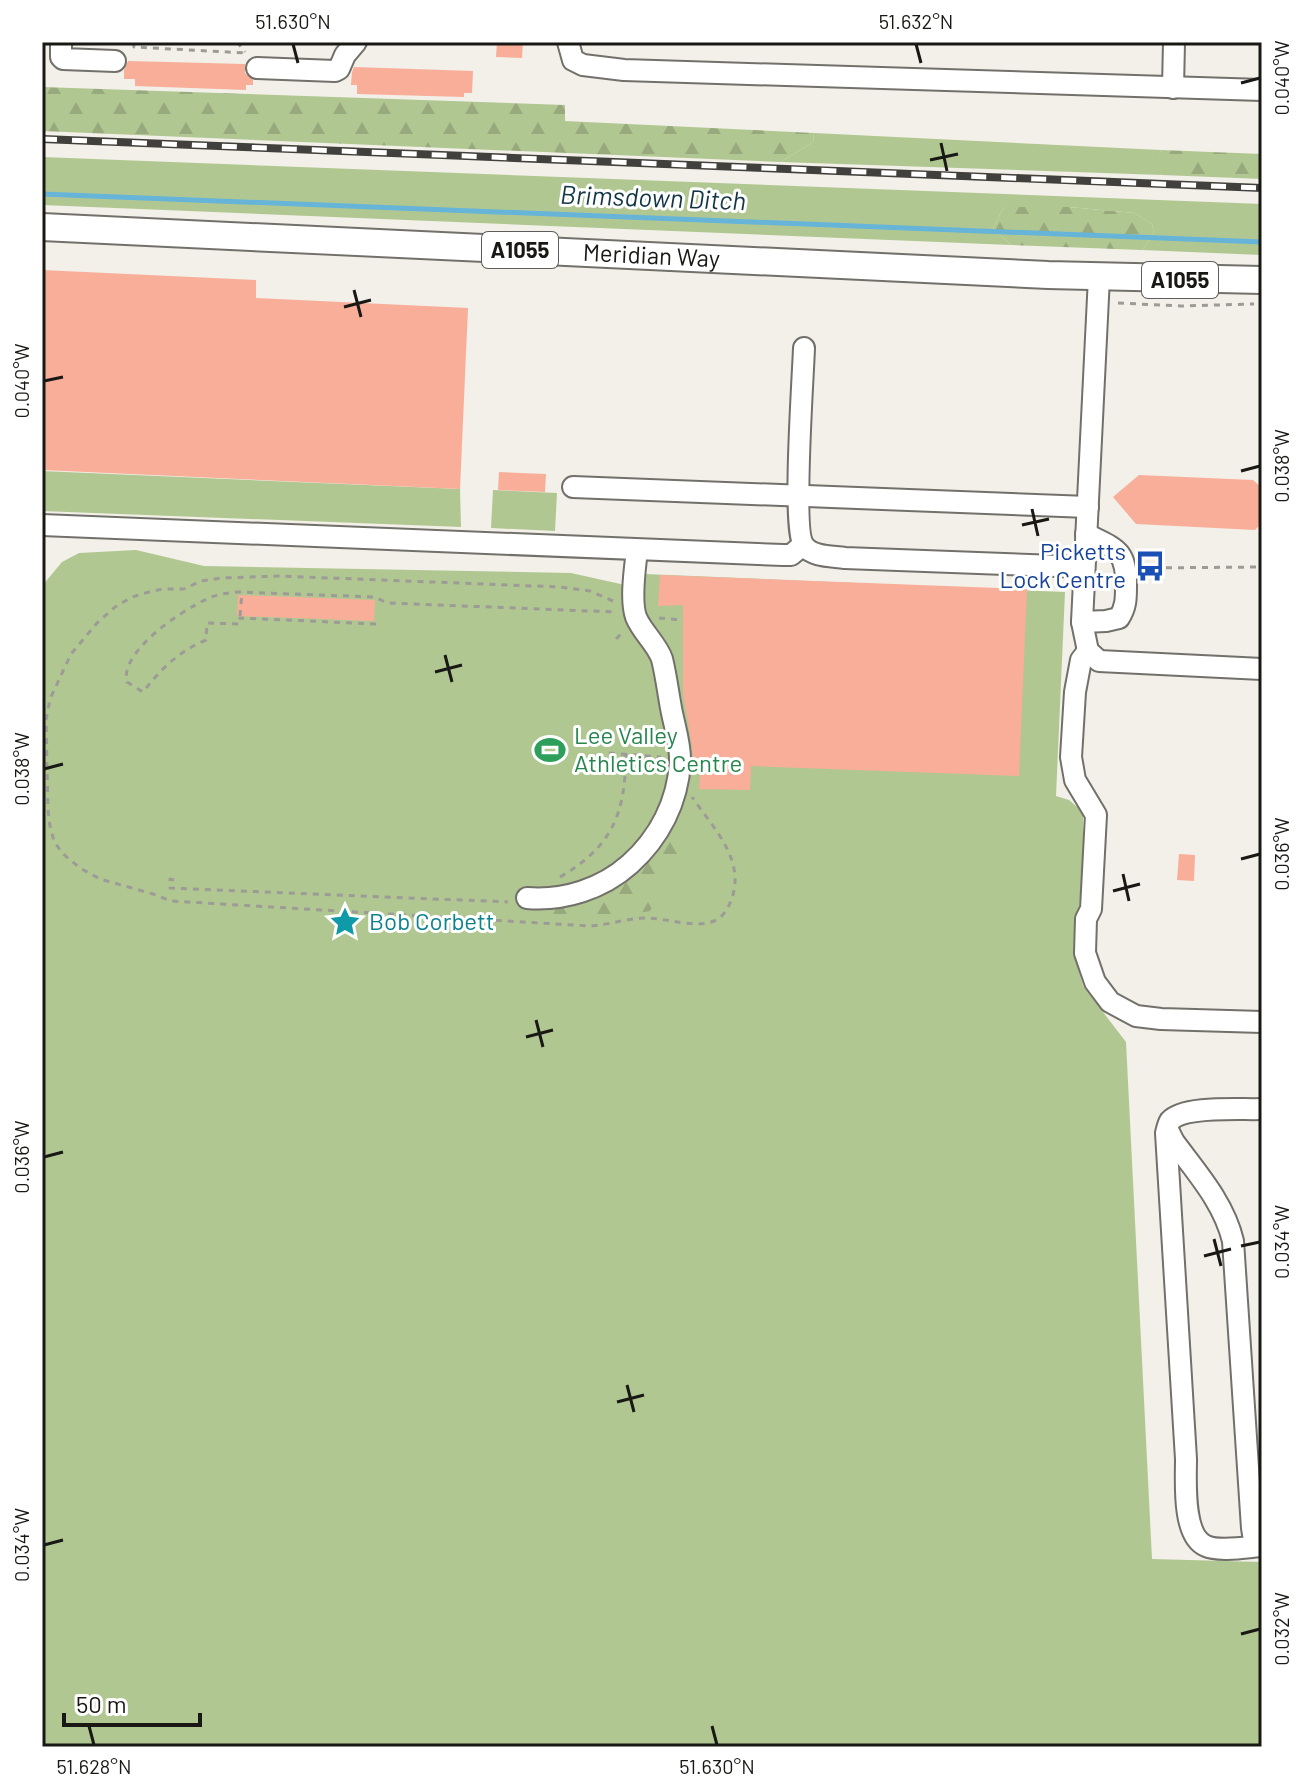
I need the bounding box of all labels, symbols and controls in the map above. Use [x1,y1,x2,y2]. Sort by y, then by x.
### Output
text: 51.630°N [255,9,331,33]
text: 51.632°N [879,9,953,33]
text: 0.040°W [1269,40,1293,115]
water label: Brimsdown Ditch [560,178,746,215]
road number: A1055 [482,232,558,268]
street label: Meridian Way [582,237,721,272]
road number: A1055 [1142,262,1218,298]
text: 0.040°W [9,343,33,418]
text: 0.038°W [1269,429,1293,503]
place label: Picketts Lock Centre [1000,536,1126,593]
bus stop icon: Picketts Lock Centre [1133,549,1167,583]
place label: Lee Valley Athletics Centre [574,720,742,777]
text: 0.038°W [9,732,33,806]
sports icon: Lee Valley Athletics Centre [533,733,567,767]
text: 0.036°W [1269,817,1293,891]
place icon: Bob Corbett [328,905,362,939]
place label: Bob Corbett [369,906,494,935]
text: 0.036°W [9,1120,33,1194]
text: 0.034°W [1269,1205,1293,1279]
text: 0.034°W [9,1508,33,1582]
text: 0.032°W [1269,1592,1293,1666]
scale bar [64,1677,200,1727]
text: 50 m [76,1689,127,1718]
text: 51.628°N [57,1754,131,1778]
text: 51.630°N [679,1754,755,1778]

